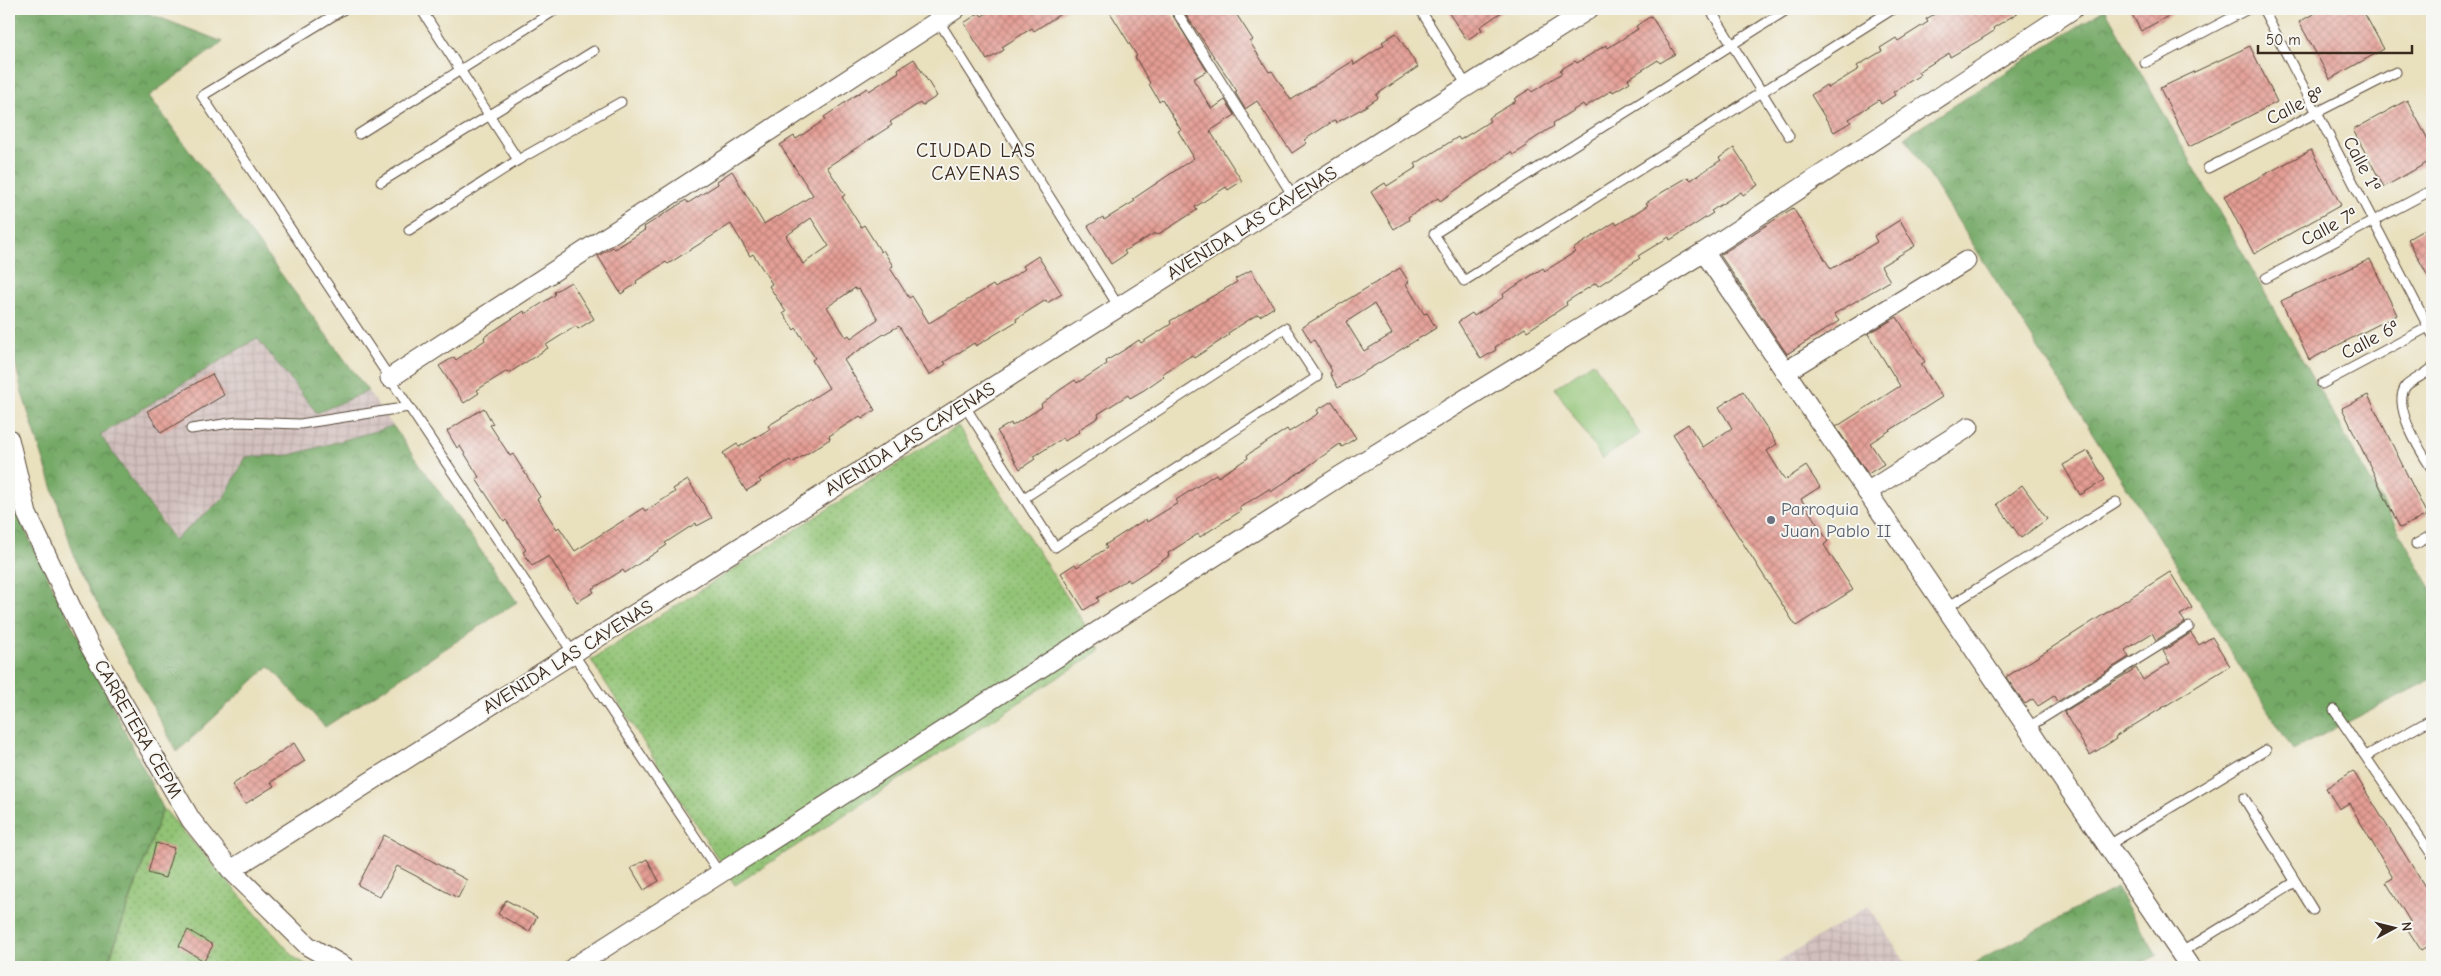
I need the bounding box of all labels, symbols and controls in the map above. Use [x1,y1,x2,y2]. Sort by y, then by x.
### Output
scale bar [2258,22,2412,54]
text: 50 m [2266,31,2301,49]
street label: Calle 8ª [2263,82,2327,130]
street label: Calle 1ª [2338,133,2386,195]
district label: CIUDAD LAS CAYENAS [916,139,1036,185]
street label: AVENIDA LAS CAYENAS [1163,162,1341,284]
street label: Calle 7ª [2297,203,2361,251]
street label: Calle 6ª [2338,316,2403,364]
street label: AVENIDA LAS CAYENAS [821,378,999,500]
place label: Parroquia Juan Pablo II [1781,498,1891,542]
marker: Parroquia Juan Pablo II [1765,514,1777,526]
street label: AVENIDA LAS CAYENAS [479,596,657,718]
street label: CARRETERA CEPM [89,656,187,802]
north arrow [2368,904,2418,954]
text: N [2397,921,2415,932]

